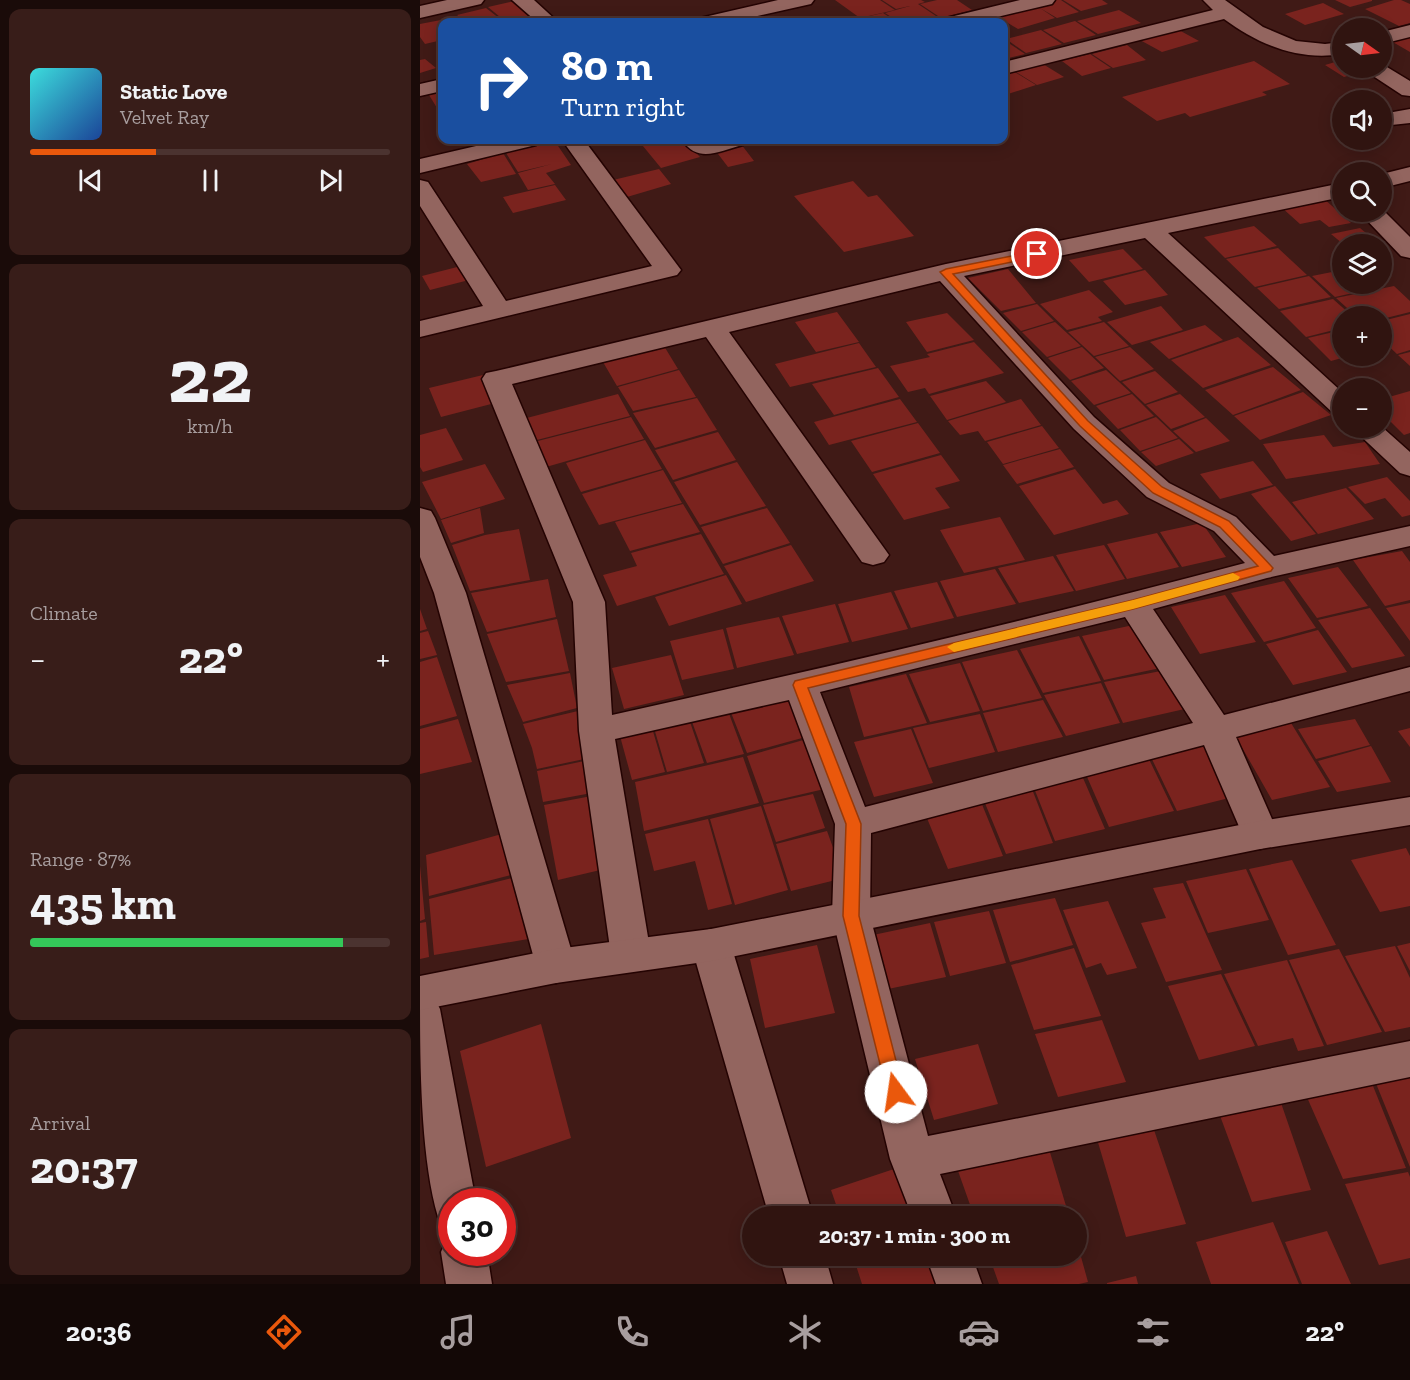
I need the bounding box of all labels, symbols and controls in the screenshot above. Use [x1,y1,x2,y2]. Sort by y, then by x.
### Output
north arrow [1332,18,1392,78]
map controls [1332,18,1392,438]
text: 80 m [561,40,652,91]
icon: right [462,42,540,120]
text: Static Love [120,78,227,105]
button: sound [1332,90,1392,150]
text: Turn right [561,91,685,123]
text: Velvet Ray [120,105,209,129]
button: search [1332,162,1392,222]
icon: previous [74,164,107,197]
icon: pause [194,164,227,197]
icon: next [314,164,347,197]
pin [1011,228,1062,279]
button: layers [1332,234,1392,294]
icon: arrive [1020,237,1053,270]
button: + [1332,306,1392,366]
text: 22 [168,328,252,422]
button: − [1332,378,1392,438]
text: km/h [187,414,233,438]
text: Climate [30,601,98,625]
text: 22° [178,631,243,685]
text: − [30,639,45,678]
text: + [376,639,390,678]
text: Range · 87% [30,847,131,871]
text: 435 km [30,877,176,931]
position arrow [864,1060,928,1124]
text: Arrival [30,1111,90,1135]
text: 20:37 [30,1141,138,1195]
speed limit sign: 30 [438,1188,516,1266]
text: 20:37 · 1 min · 300 m [819,1222,1010,1249]
icon: directions [263,1311,305,1353]
icon: music [437,1311,479,1353]
icon: phone [611,1311,653,1353]
icon: climate [784,1311,826,1353]
icon: car [958,1311,1000,1353]
icon: filters [1132,1311,1174,1353]
text: 20:36 [66,1316,131,1348]
text: 22° [1305,1316,1344,1348]

